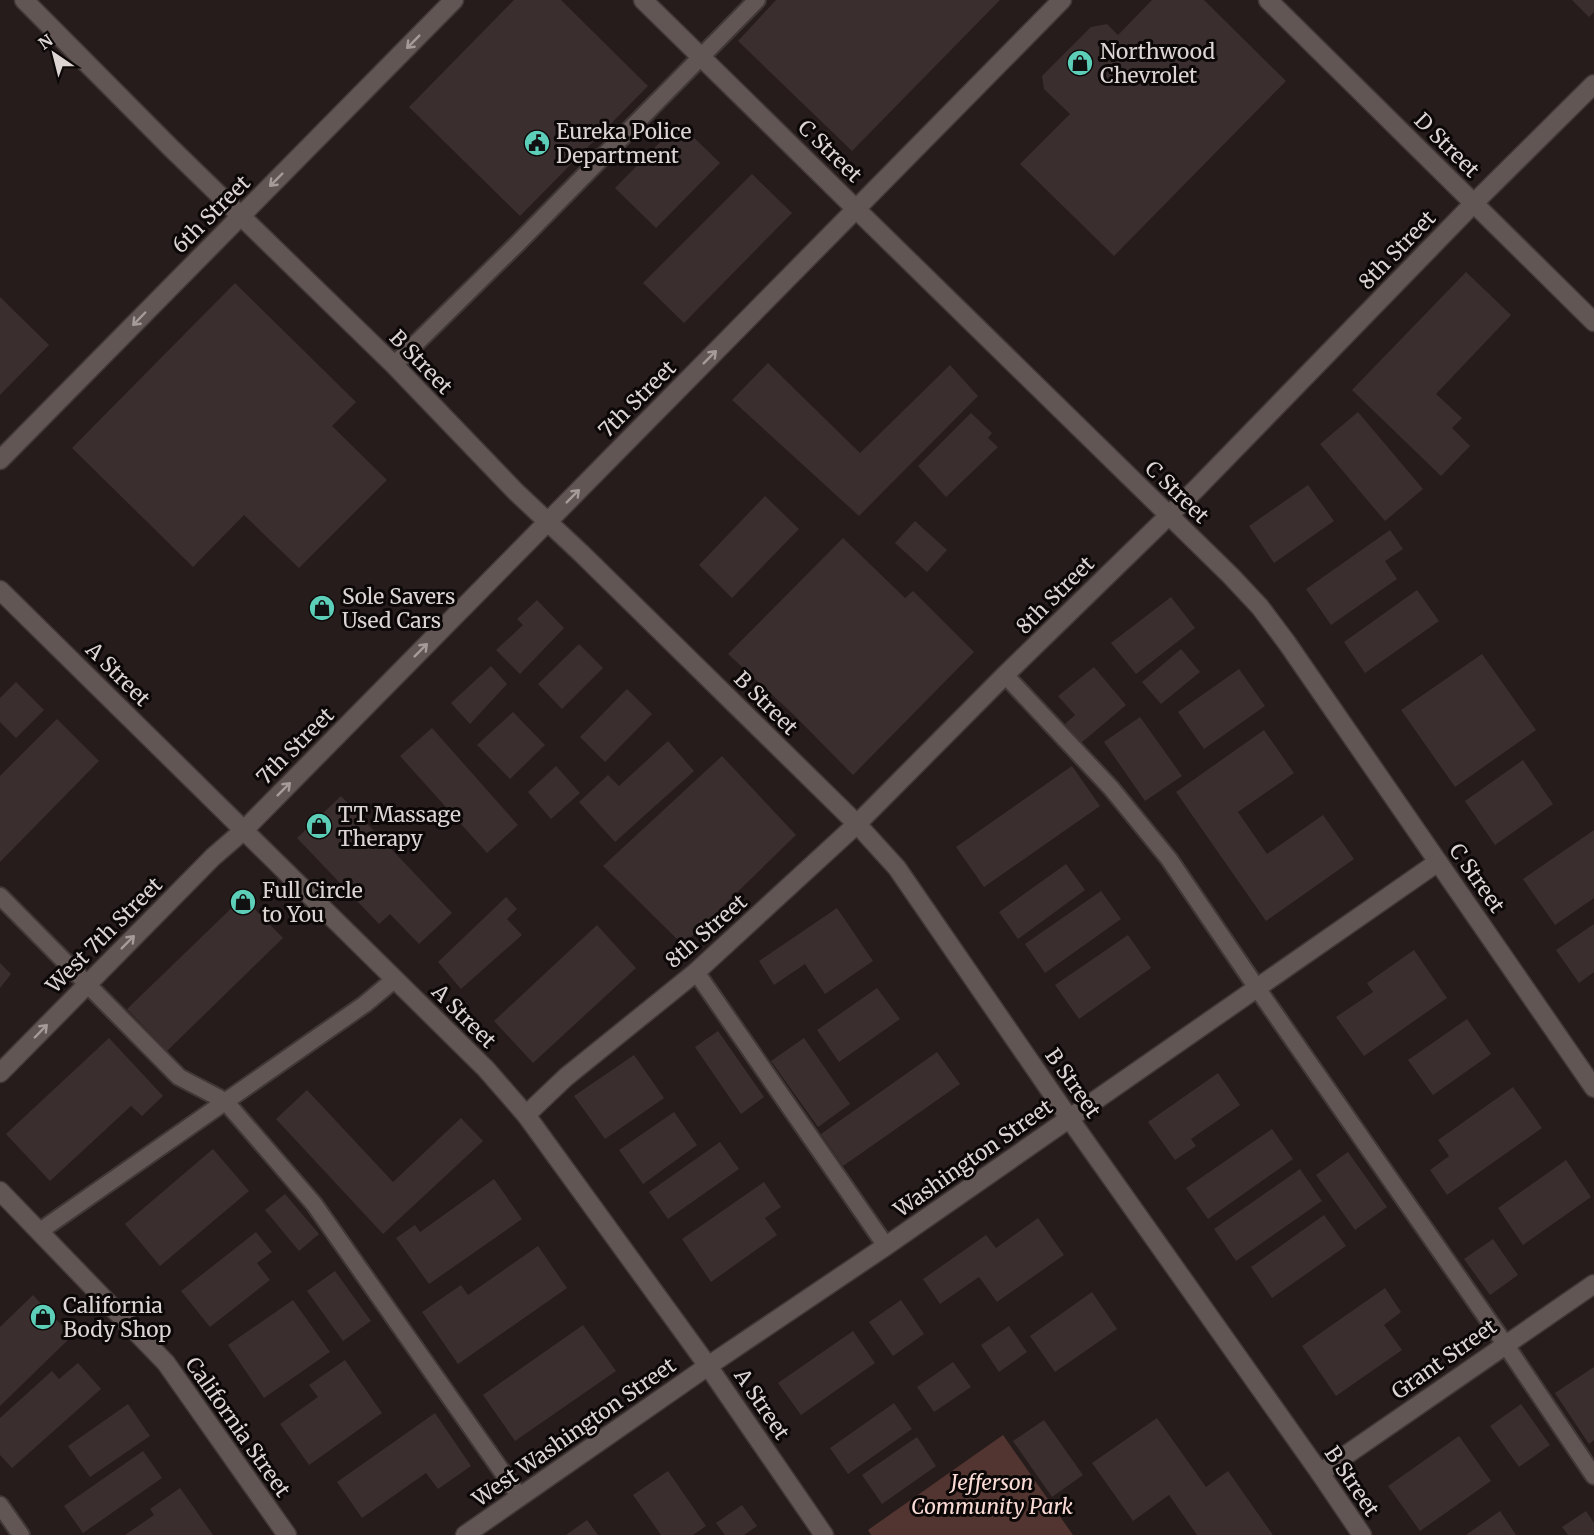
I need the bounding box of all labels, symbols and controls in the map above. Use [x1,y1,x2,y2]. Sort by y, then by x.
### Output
north arrow [24,24,84,84]
text: N [34,30,57,54]
one-way arrow [405,34,420,49]
place label: Northwood Chevrolet [1100,38,1216,89]
shop icon: Northwood Chevrolet [1065,48,1095,78]
street label: D Street [1409,107,1485,183]
street label: C Street [792,114,868,188]
place label: Eureka Police Department [556,118,691,169]
public building icon: Eureka Police Department [522,128,552,158]
street label: 6th Street [166,169,256,259]
one-way arrow [268,173,283,188]
street label: 8th Street [1353,205,1441,295]
one-way arrow [131,312,146,327]
street label: B Street [384,324,458,400]
one-way arrow [702,350,717,365]
street label: 7th Street [593,355,681,443]
street label: C Street [1139,455,1215,529]
one-way arrow [565,489,580,504]
street label: 8th Street [1010,550,1100,640]
place label: Sole Savers Used Cars [342,583,455,634]
shop icon: Sole Savers Used Cars [307,593,337,623]
street label: A Street [80,636,156,712]
one-way arrow [414,643,429,658]
street label: B Street [728,665,804,741]
street label: 7th Street [251,702,339,790]
one-way arrow [277,781,292,796]
place label: TT Massage Therapy [338,801,461,852]
shop icon: TT Massage Therapy [304,811,334,841]
street label: C Street [1443,838,1511,918]
street label: West 7th Street [40,871,168,999]
place label: Full Circle to You [262,877,363,928]
shop icon: Full Circle to You [228,887,258,917]
street label: 8th Street [660,888,752,974]
one-way arrow [121,934,136,949]
street label: A Street [426,978,502,1054]
one-way arrow [33,1024,48,1039]
street label: B Street [1039,1043,1107,1123]
street label: Washington Street [888,1093,1058,1223]
place label: California Body Shop [63,1292,172,1343]
shop icon: California Body Shop [28,1302,58,1332]
street label: Grant Street [1386,1313,1502,1405]
street label: West Washington Street [466,1351,681,1513]
street label: California Street [180,1352,296,1502]
street label: A Street [728,1363,796,1445]
street label: B Street [1319,1441,1385,1521]
park label: Jefferson Community Park [911,1469,1074,1520]

